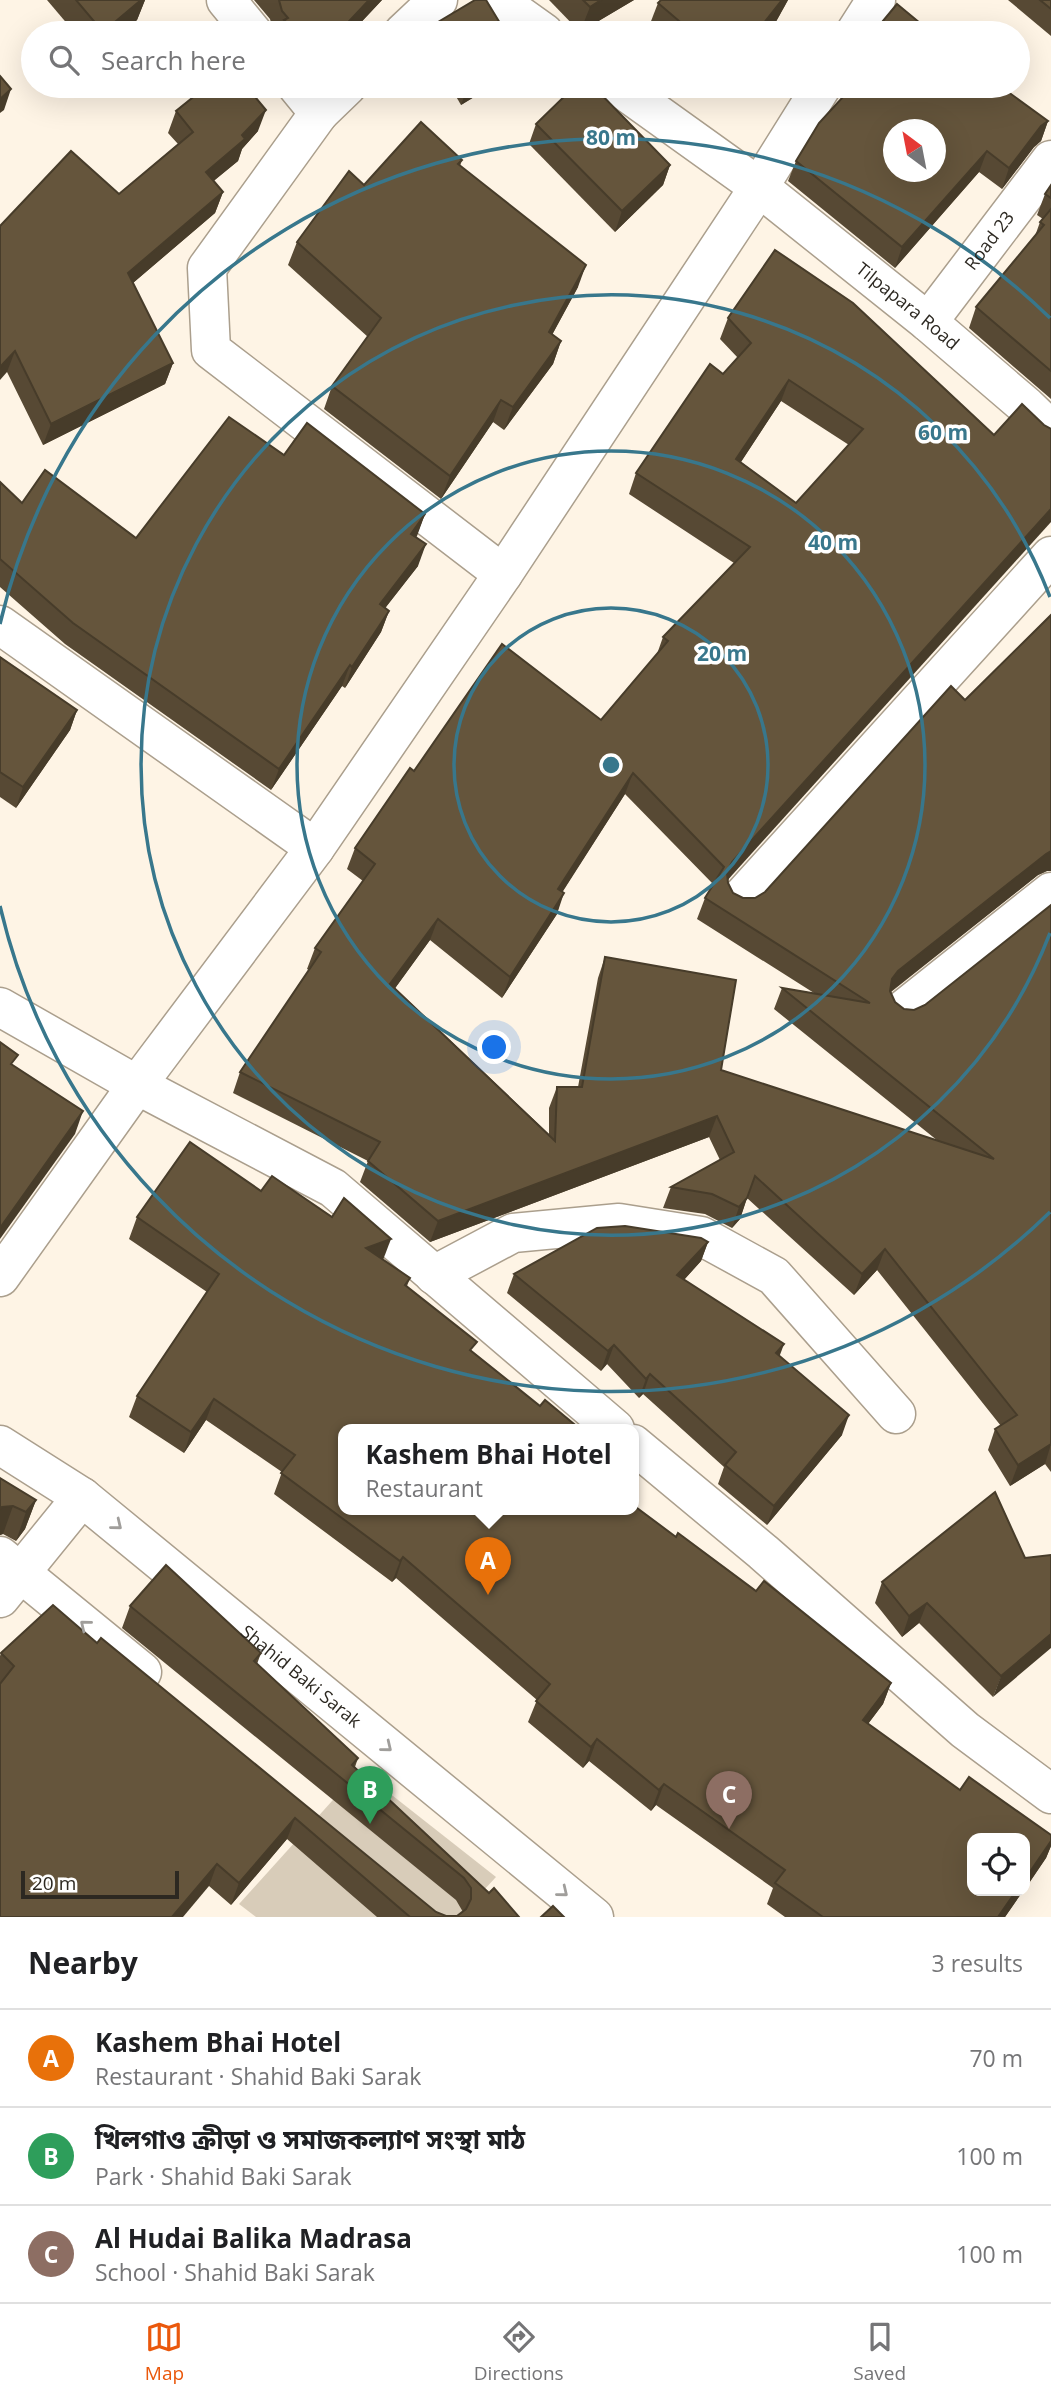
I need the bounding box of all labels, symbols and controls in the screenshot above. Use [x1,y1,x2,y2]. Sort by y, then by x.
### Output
search box [21,21,1030,98]
icon: search [45,41,83,79]
text: Search here [101,42,246,78]
north arrow [883,119,946,182]
text: 80 m [586,123,636,151]
street label: Road 23 [959,206,1019,275]
street label: Tilpapara Road [852,256,965,355]
text: 60 m [918,418,968,446]
text: 40 m [808,528,858,556]
text: 20 m [697,639,747,667]
centre of rings [599,753,623,777]
your location [477,1030,511,1064]
popup [338,1424,639,1515]
text: Kashem Bhai Hotel [365,1436,612,1472]
text: Restaurant [365,1472,483,1504]
one-way arrow [109,1517,121,1530]
pin: A [465,1537,511,1595]
street label: Shahid Baki Sarak [236,1619,367,1733]
one-way arrow [81,1621,93,1634]
one-way arrow [379,1739,392,1751]
pin: B [347,1766,393,1824]
pin: C [706,1771,752,1829]
map controls [967,1833,1030,1896]
button: locate [967,1833,1030,1896]
scale bar [21,1868,178,1900]
text: 20 m [32,1870,76,1896]
one-way arrow [556,1883,568,1896]
text: Nearby [28,1942,138,1983]
text: 3 results [932,1947,1023,1979]
text: Kashem Bhai Hotel [95,2024,341,2060]
text: A [43,2042,59,2074]
text: 70 m [969,2042,1023,2074]
text: Restaurant · Shahid Baki Sarak [95,2060,421,2092]
text: খিলগাও ক্রীড়া ও সমাজকল্যাণ সংস্থা মাঠ [95,2121,525,2157]
text: B [43,2140,59,2172]
text: 100 m [956,2140,1023,2172]
text: Park · Shahid Baki Sarak [95,2160,352,2192]
text: Al Hudai Balika Madrasa [95,2220,412,2256]
text: C [44,2238,58,2270]
text: 100 m [956,2238,1023,2270]
text: School · Shahid Baki Sarak [95,2256,375,2288]
tab: Map [145,2318,184,2386]
tab: Directions [474,2318,564,2386]
tab: Saved [853,2318,906,2386]

